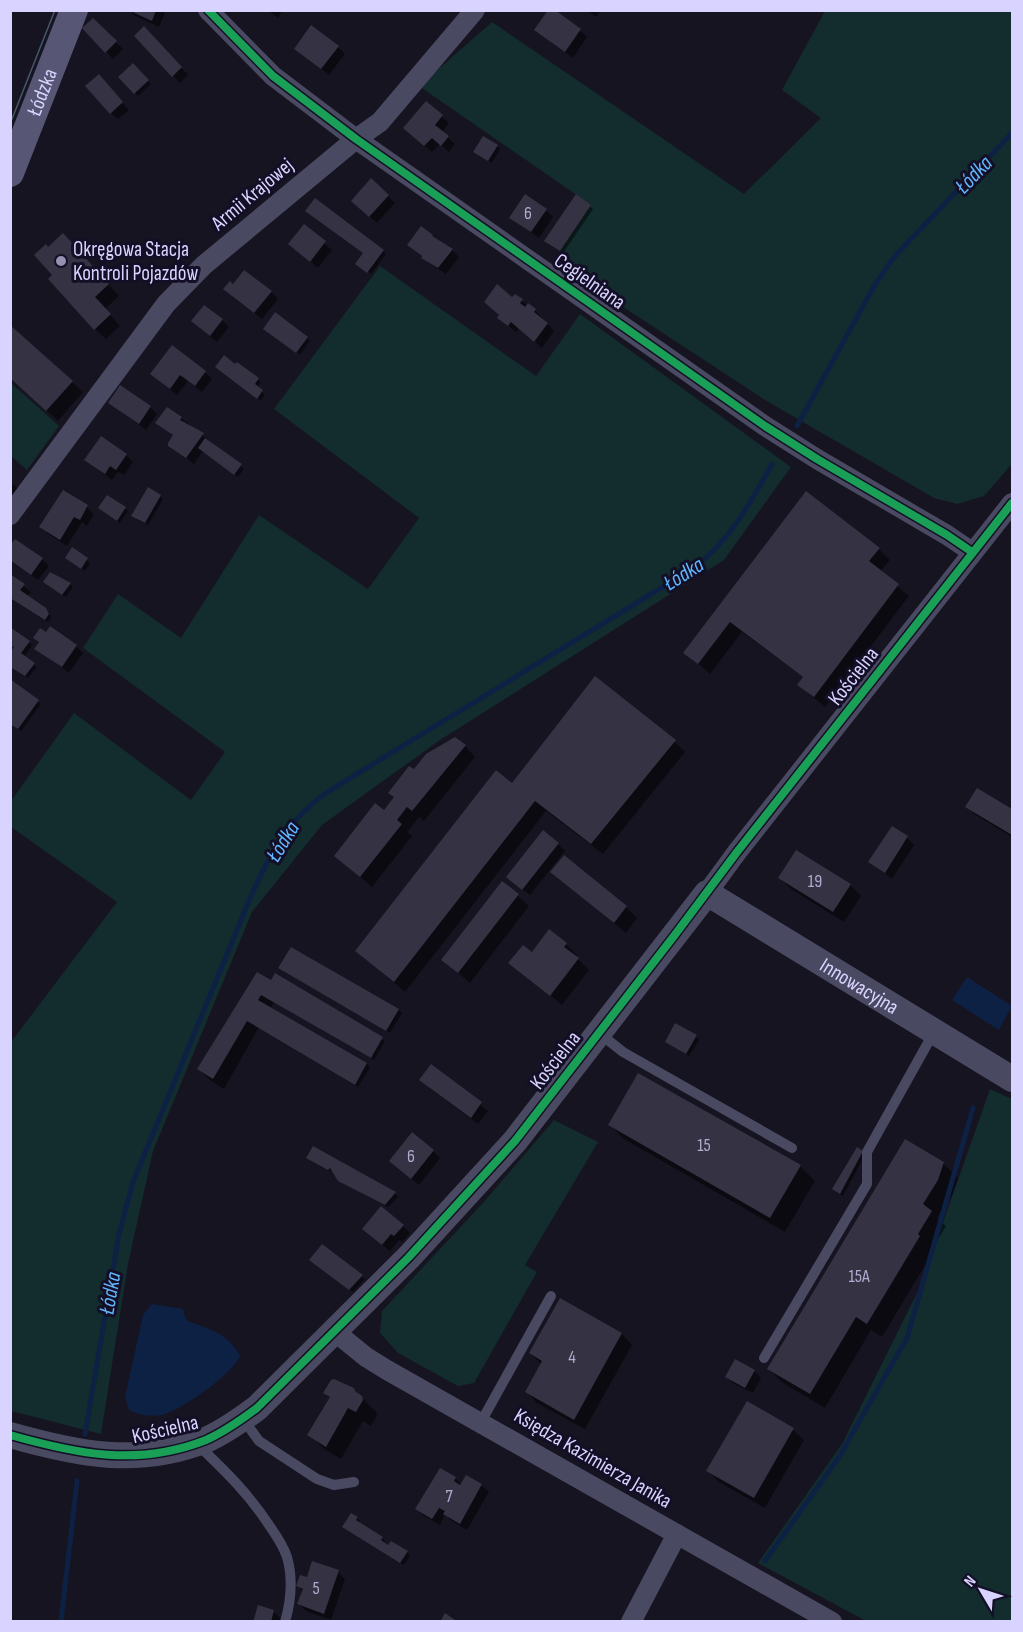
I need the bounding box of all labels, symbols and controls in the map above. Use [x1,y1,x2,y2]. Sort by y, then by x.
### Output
street label: Łódzka [21,65,63,120]
water label: Łódka [950,150,999,200]
street label: Armii Krajowej [205,153,298,237]
house number: 6 [524,203,532,224]
place label: Okręgowa Stacja Kontroli Pojazdów [73,237,198,286]
street label: Cegielniana [549,248,630,315]
marker: Okręgowa Stacja Kontroli Pojazdów [54,254,68,268]
water label: Łódka [659,552,709,597]
street label: Kościelna [823,642,884,710]
water label: Łódka [261,817,306,867]
house number: 19 [808,871,822,892]
street label: Innowacyjna [815,953,903,1020]
street label: Kościelna [525,1026,586,1094]
house number: 15 [697,1135,711,1156]
house number: 6 [407,1146,415,1167]
house number: 15A [848,1266,870,1287]
water label: Łódka [93,1270,127,1316]
house number: 4 [568,1347,576,1368]
street label: Księdza Kazimierza Janika [509,1403,676,1514]
street label: Kościelna [130,1410,201,1449]
house number: 7 [445,1486,453,1507]
north arrow [951,1560,1011,1620]
text: N [960,1572,981,1591]
house number: 5 [312,1578,320,1599]

